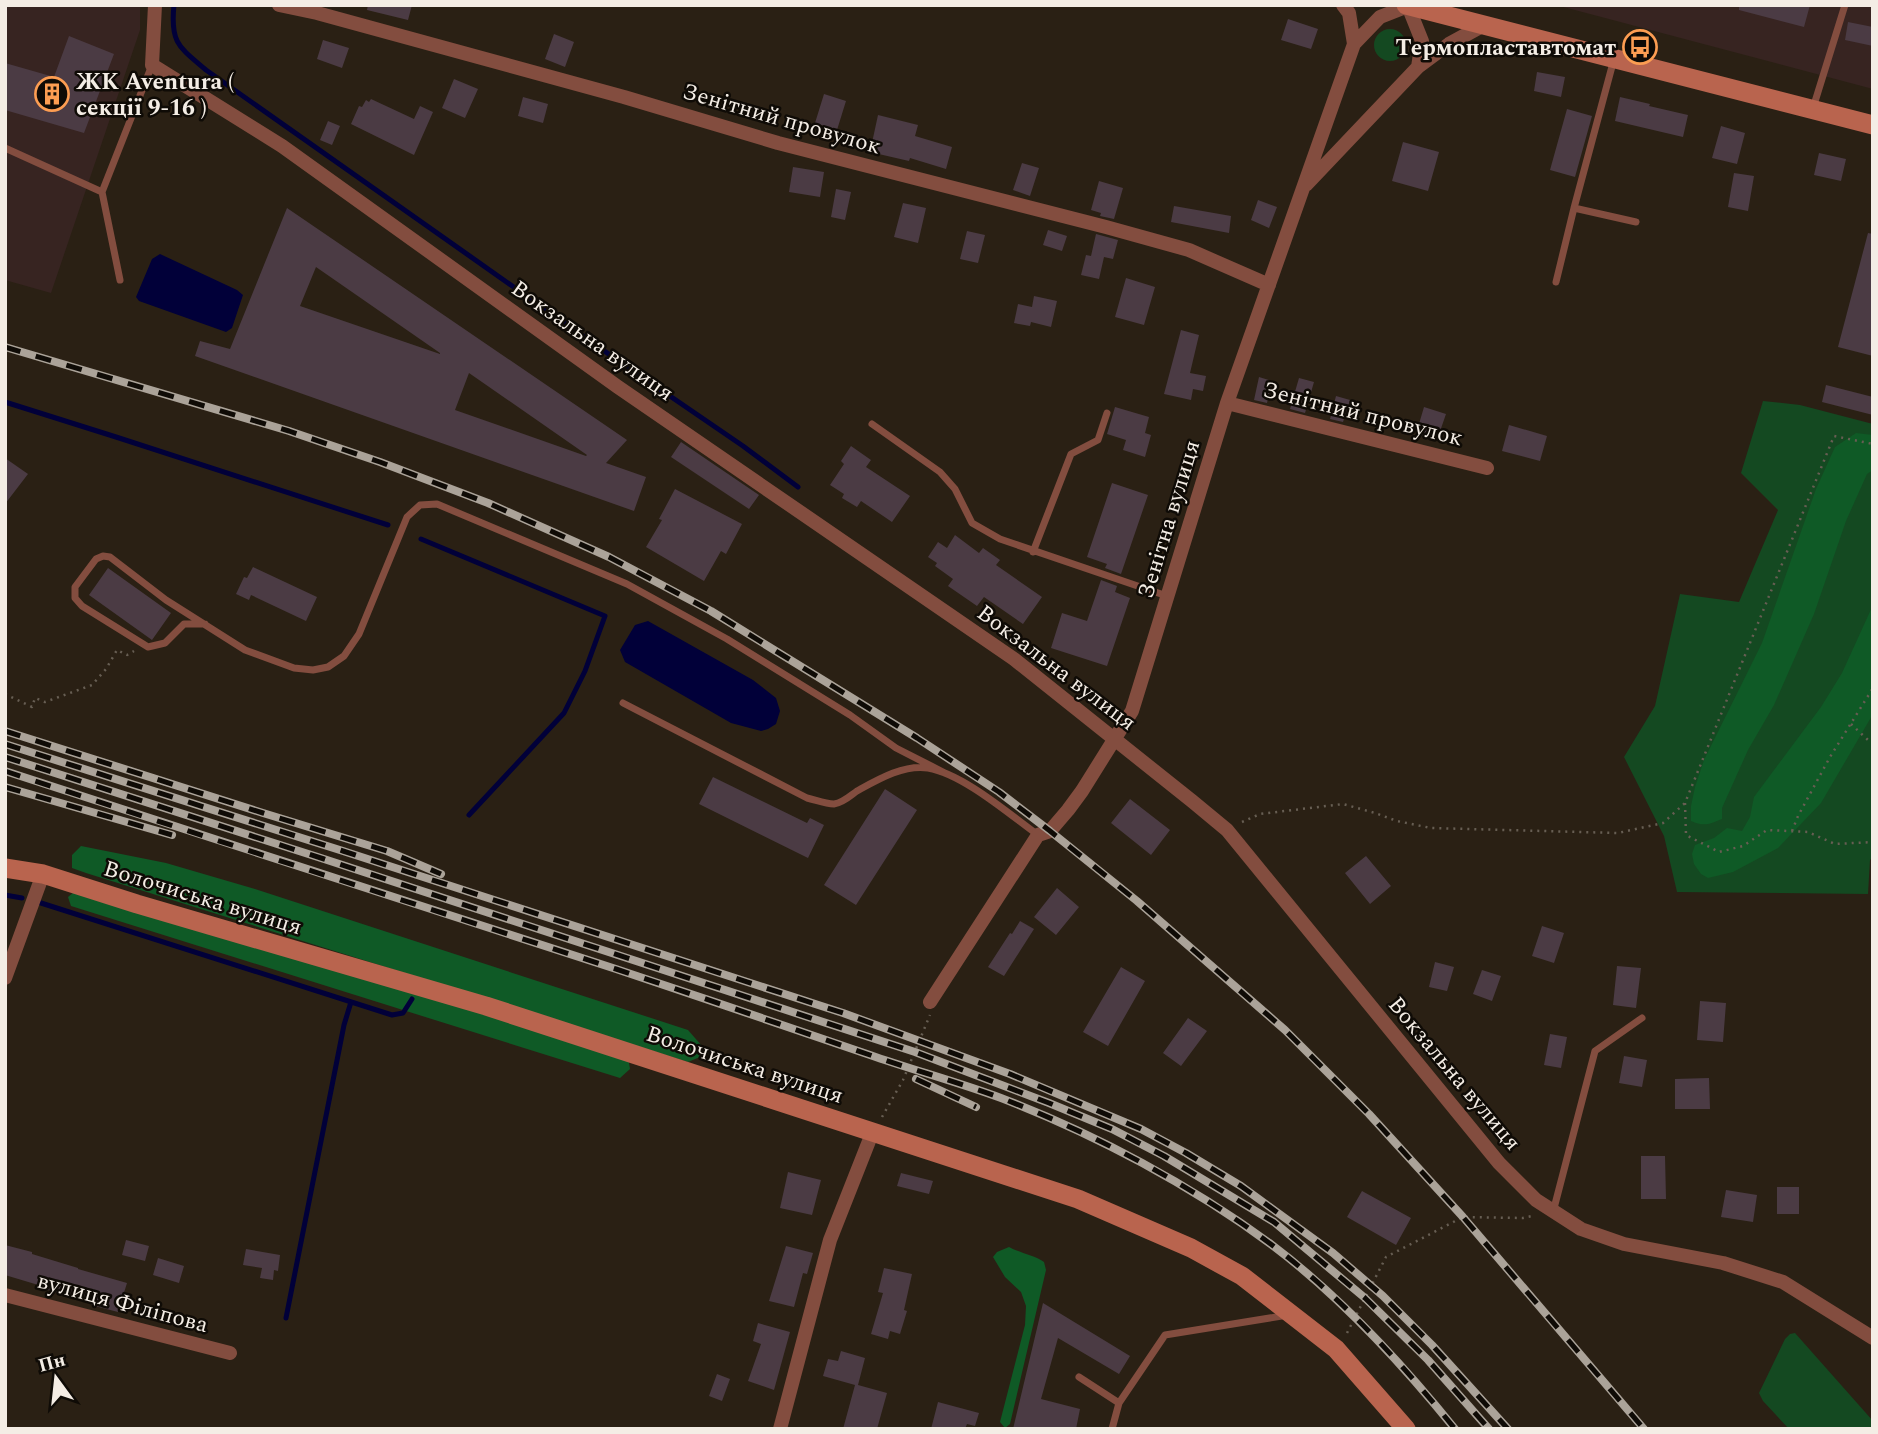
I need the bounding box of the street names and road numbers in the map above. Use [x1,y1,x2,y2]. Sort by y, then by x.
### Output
street label: Зенітний провулок [678,74,885,165]
street label: Вокзальна вулиця [503,272,681,411]
street label: Зенітний провулок [1259,373,1466,456]
street label: Зенітна вулиця [1129,436,1210,603]
street label: Вокзальна вулиця [969,596,1143,740]
street label: Волочиська вулиця [99,852,306,945]
street label: Вокзальна вулиця [1379,989,1529,1159]
street label: Волочиська вулиця [641,1017,848,1114]
street label: вулиця Філіпова [33,1264,212,1343]

